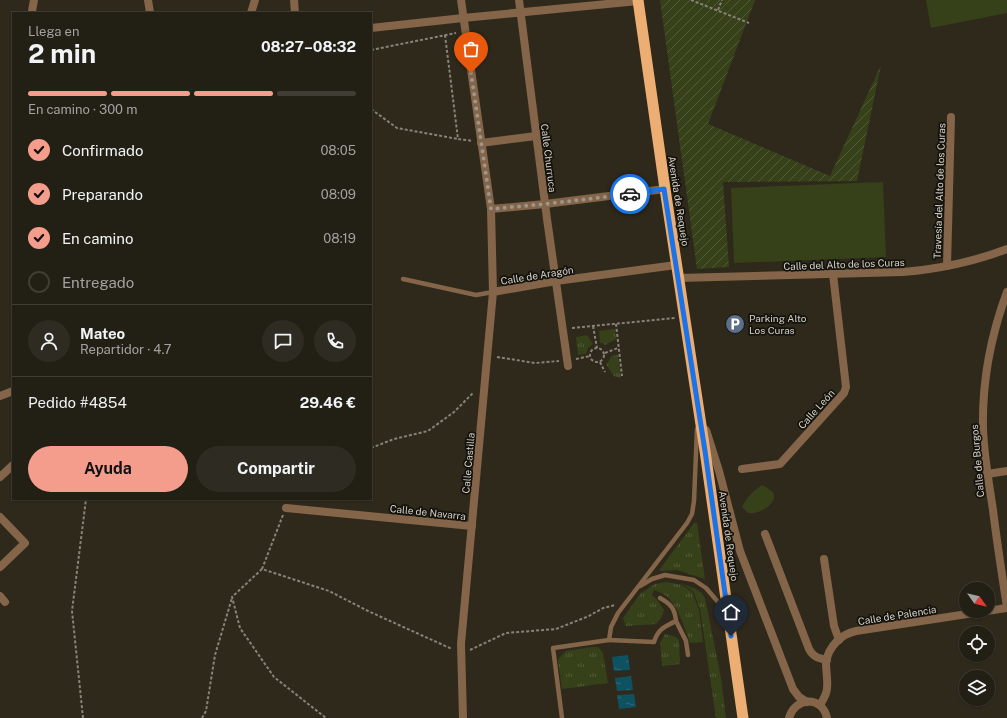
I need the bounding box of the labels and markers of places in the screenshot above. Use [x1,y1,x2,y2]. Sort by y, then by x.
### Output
pin [454,32,488,73]
place label: Parking Alto Los Curas [749,312,807,336]
parking icon: Parking Alto Los Curas [724,313,746,335]
pin [714,595,748,636]

